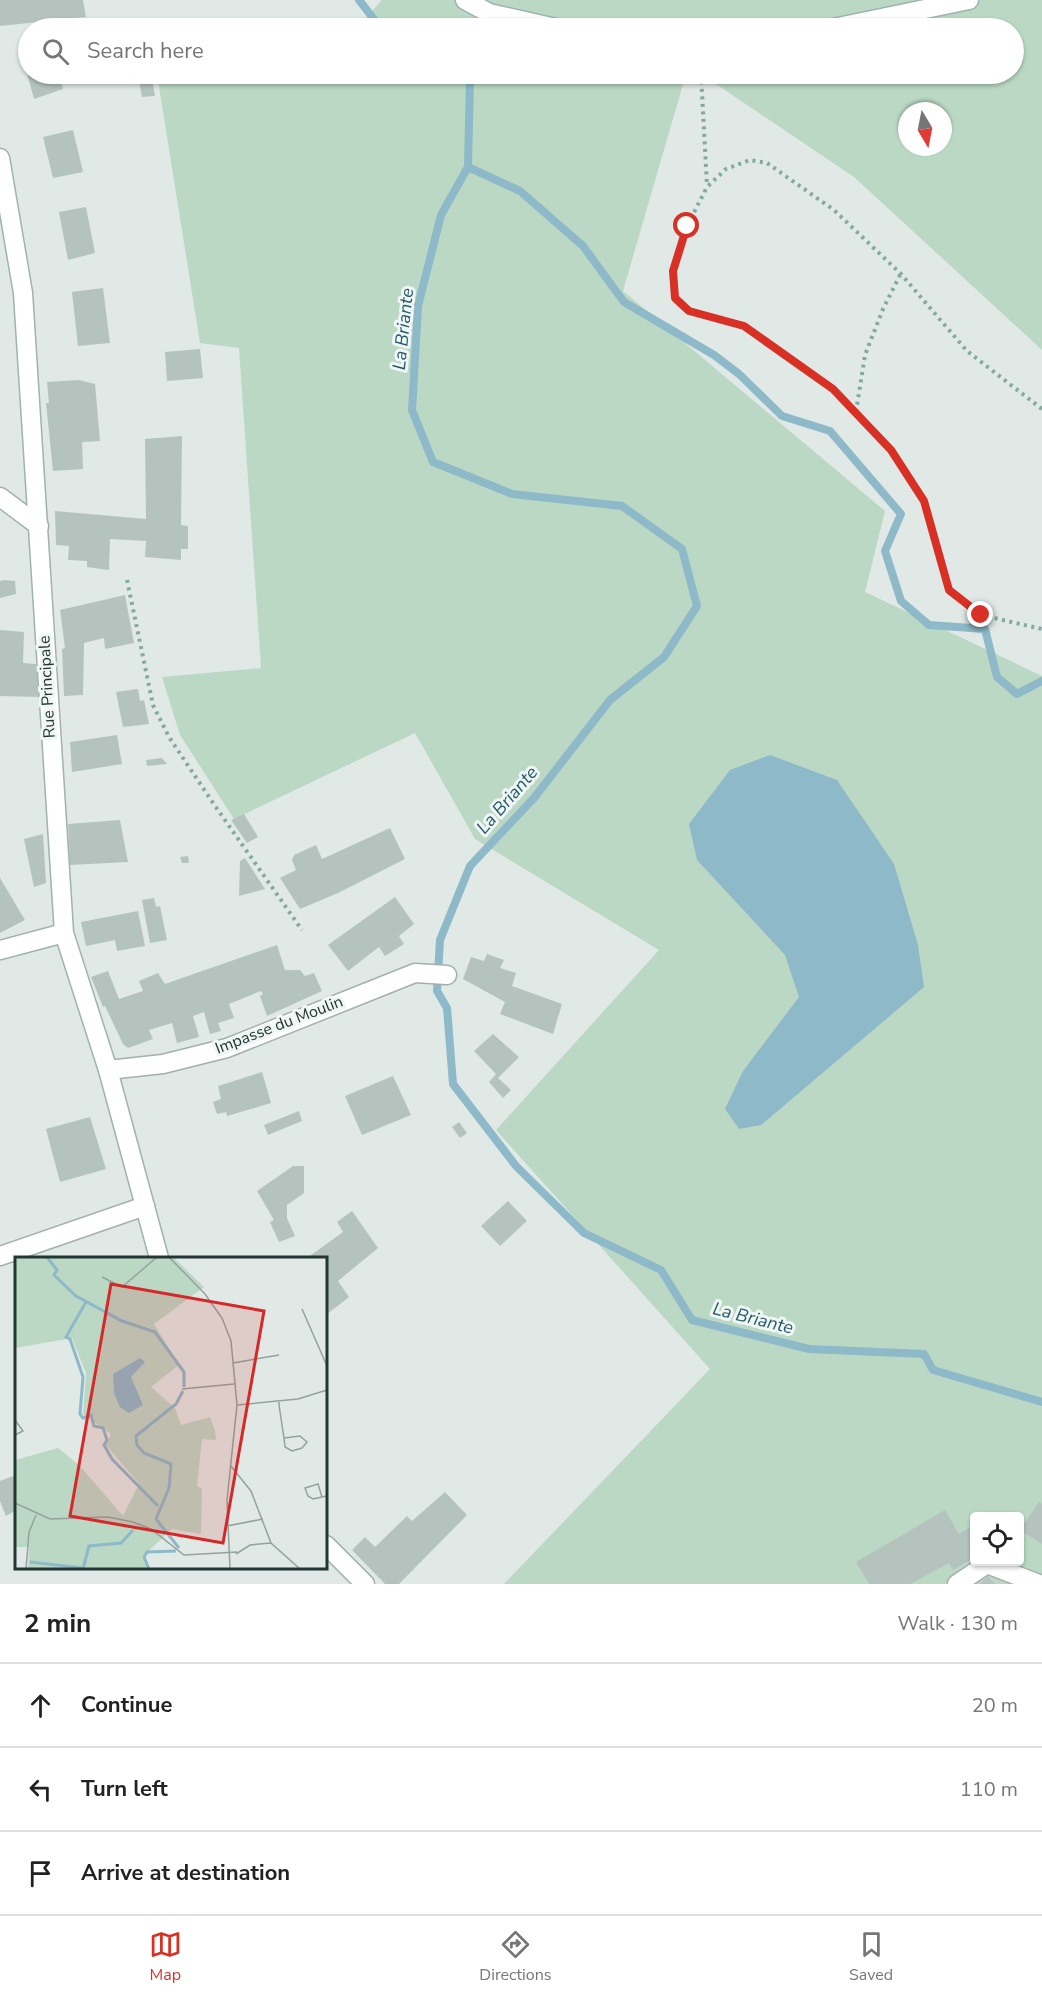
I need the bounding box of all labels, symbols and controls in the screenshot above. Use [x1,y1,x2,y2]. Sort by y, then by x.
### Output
search box [18,18,1024,84]
icon: search [39,35,72,68]
text: Search here [87,36,204,66]
north arrow [898,102,952,156]
route start [673,212,699,238]
water label: La Briante [387,286,419,371]
route end [967,601,993,627]
street label: Rue Principale [33,635,61,739]
water label: La Briante [471,761,543,839]
street label: Impasse du Moulin [212,991,346,1059]
inset map [15,1257,327,1569]
water label: La Briante [710,1296,796,1340]
map controls [970,1512,1024,1566]
button: locate [970,1512,1024,1566]
text: 2 min [24,1606,91,1641]
text: Walk · 130 m [898,1610,1018,1637]
icon: ahead [24,1689,57,1722]
text: Continue [81,1690,172,1720]
text: 20 m [972,1692,1018,1719]
icon: left [24,1773,57,1806]
text: Turn left [81,1774,168,1804]
text: 110 m [960,1776,1018,1803]
icon: arrive [24,1857,57,1890]
text: Arrive at destination [81,1858,290,1888]
tab: Map [149,1928,182,1986]
tab: Directions [479,1928,551,1986]
tab: Saved [849,1928,893,1986]

